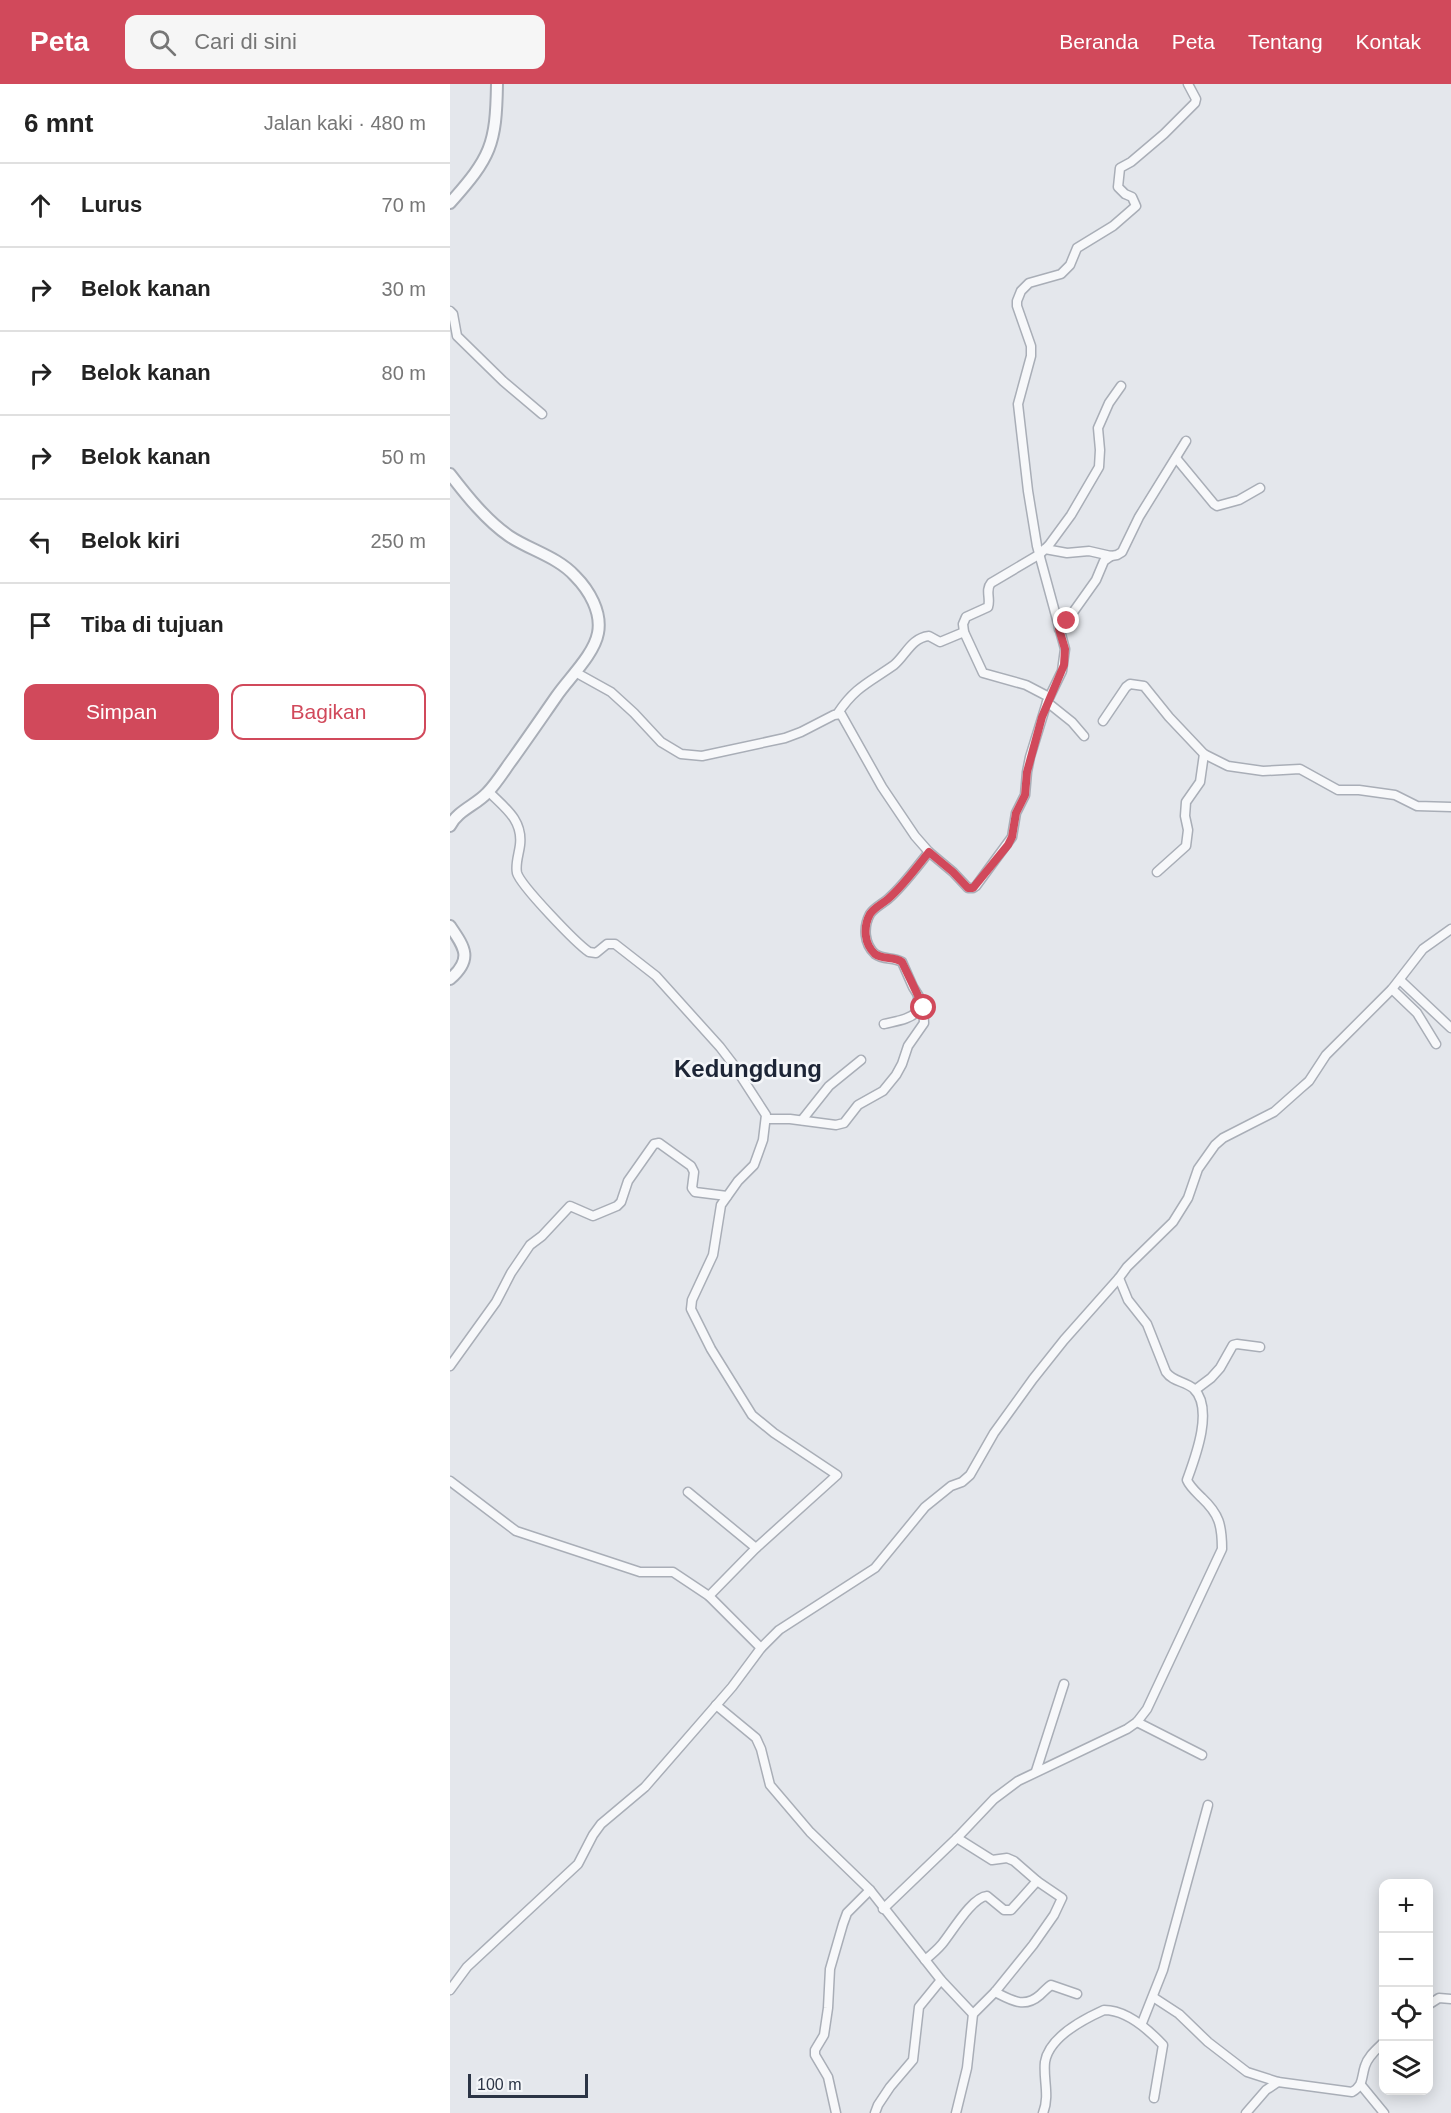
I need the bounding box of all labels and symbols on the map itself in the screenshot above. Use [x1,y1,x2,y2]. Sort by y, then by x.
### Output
route end [1053,607,1079,633]
route start [910,994,936,1020]
district label: Kedungdung [674,1055,822,1082]
scale bar [468,2071,588,2098]

